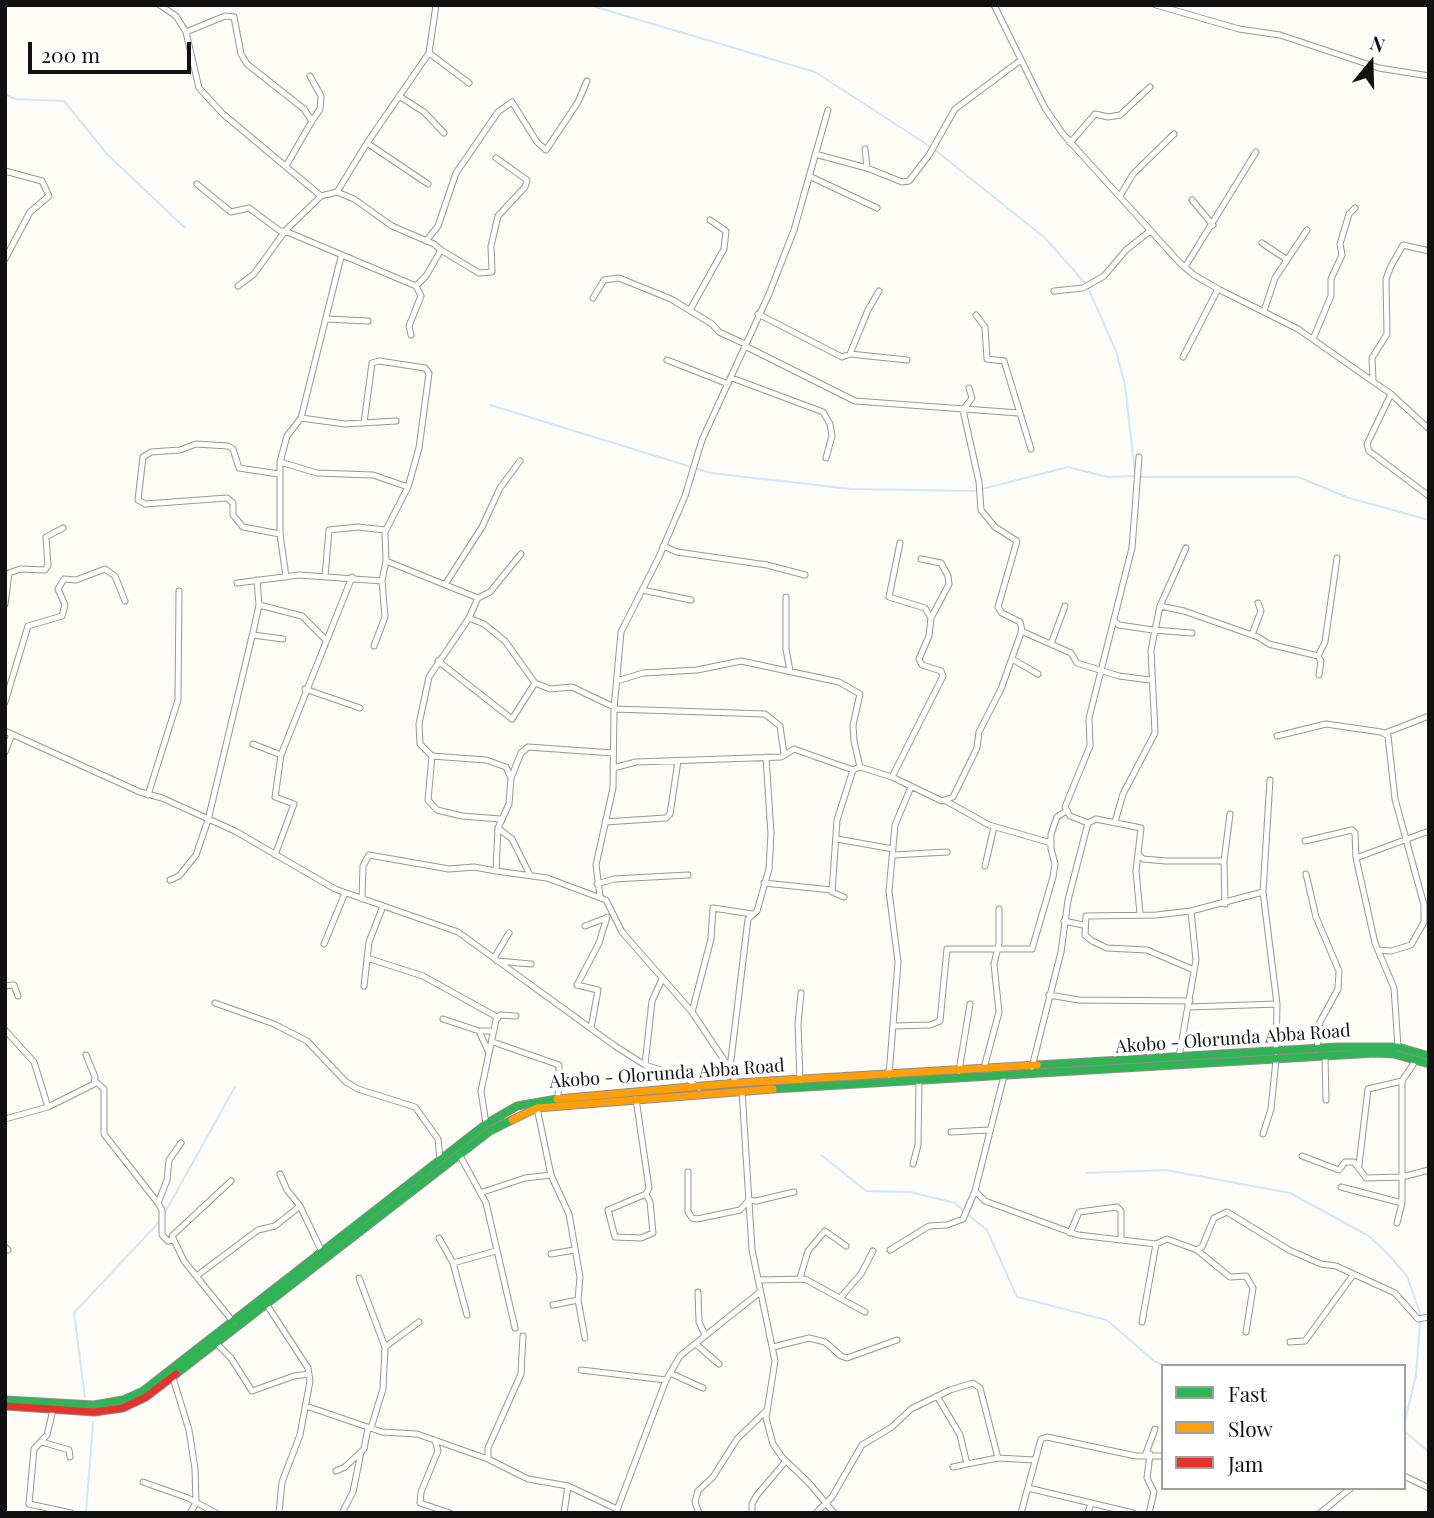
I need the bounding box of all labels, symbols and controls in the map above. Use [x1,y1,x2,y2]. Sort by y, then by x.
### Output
scale bar [32,28,194,72]
north arrow [1336,28,1406,98]
text: N [1367,29,1389,58]
text: 200 m [41,40,100,68]
street label: Akobo - Olorunda Abba Road [1115,1020,1351,1058]
street label: Akobo - Olorunda Abba Road [549,1055,785,1093]
legend [1161,1364,1406,1490]
text: Fast [1228,1379,1267,1407]
text: Slow [1228,1414,1273,1442]
text: Jam [1228,1449,1264,1477]

